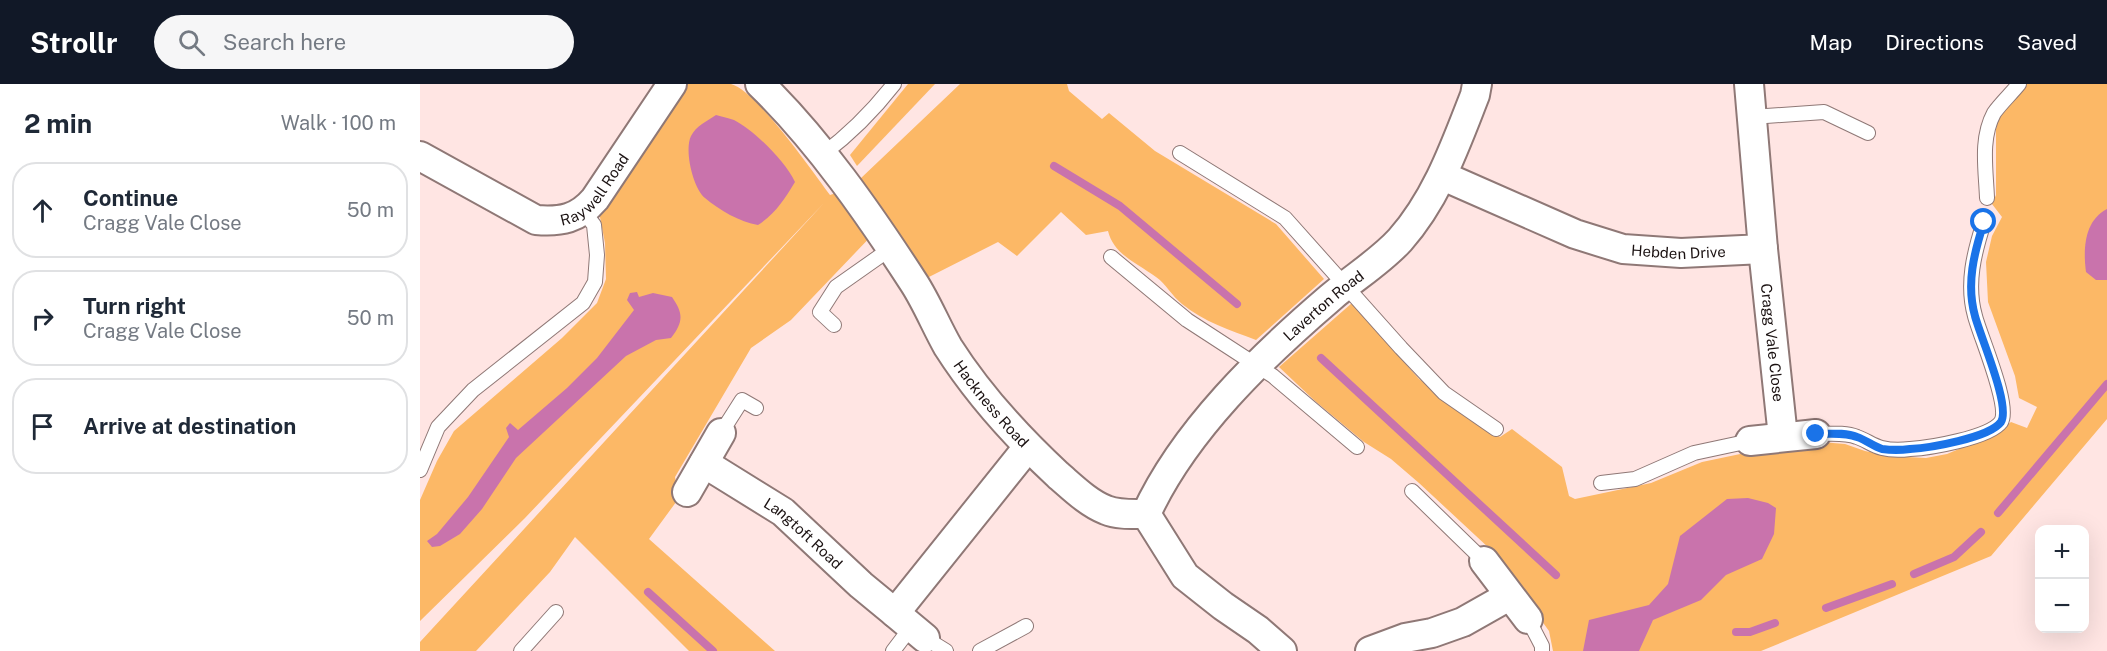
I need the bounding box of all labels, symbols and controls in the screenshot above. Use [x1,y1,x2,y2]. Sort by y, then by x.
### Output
search box [154,15,574,69]
text: Strollr [30,26,118,59]
icon: search [175,26,208,59]
text: Search here [223,29,346,55]
text: Map [1810,30,1852,55]
text: Directions [1885,30,1984,55]
text: Saved [2017,30,2077,55]
text: 2 min [24,108,92,139]
text: Walk · 100 m [281,111,396,135]
street label: Raywell Road [558,150,632,228]
text: Continue [83,185,178,211]
icon: ahead [26,194,59,227]
text: 50 m [347,198,394,222]
route start [1970,208,1996,234]
text: Cragg Vale Close [83,211,242,235]
street label: Hebden Drive [1631,241,1726,262]
street label: Laverton Road [1280,266,1367,344]
street label: Cragg Vale Close [1758,282,1788,403]
text: Turn right [83,293,186,319]
icon: right [26,302,59,335]
text: 50 m [347,306,394,330]
text: Cragg Vale Close [83,319,242,343]
street label: Hackness Road [951,357,1033,450]
icon: arrive [26,410,59,443]
text: Arrive at destination [83,413,296,439]
route end [1802,420,1828,446]
street label: Langtoft Road [761,494,846,572]
map controls [2035,525,2089,633]
button: + [2035,525,2089,579]
button: − [2035,579,2089,633]

